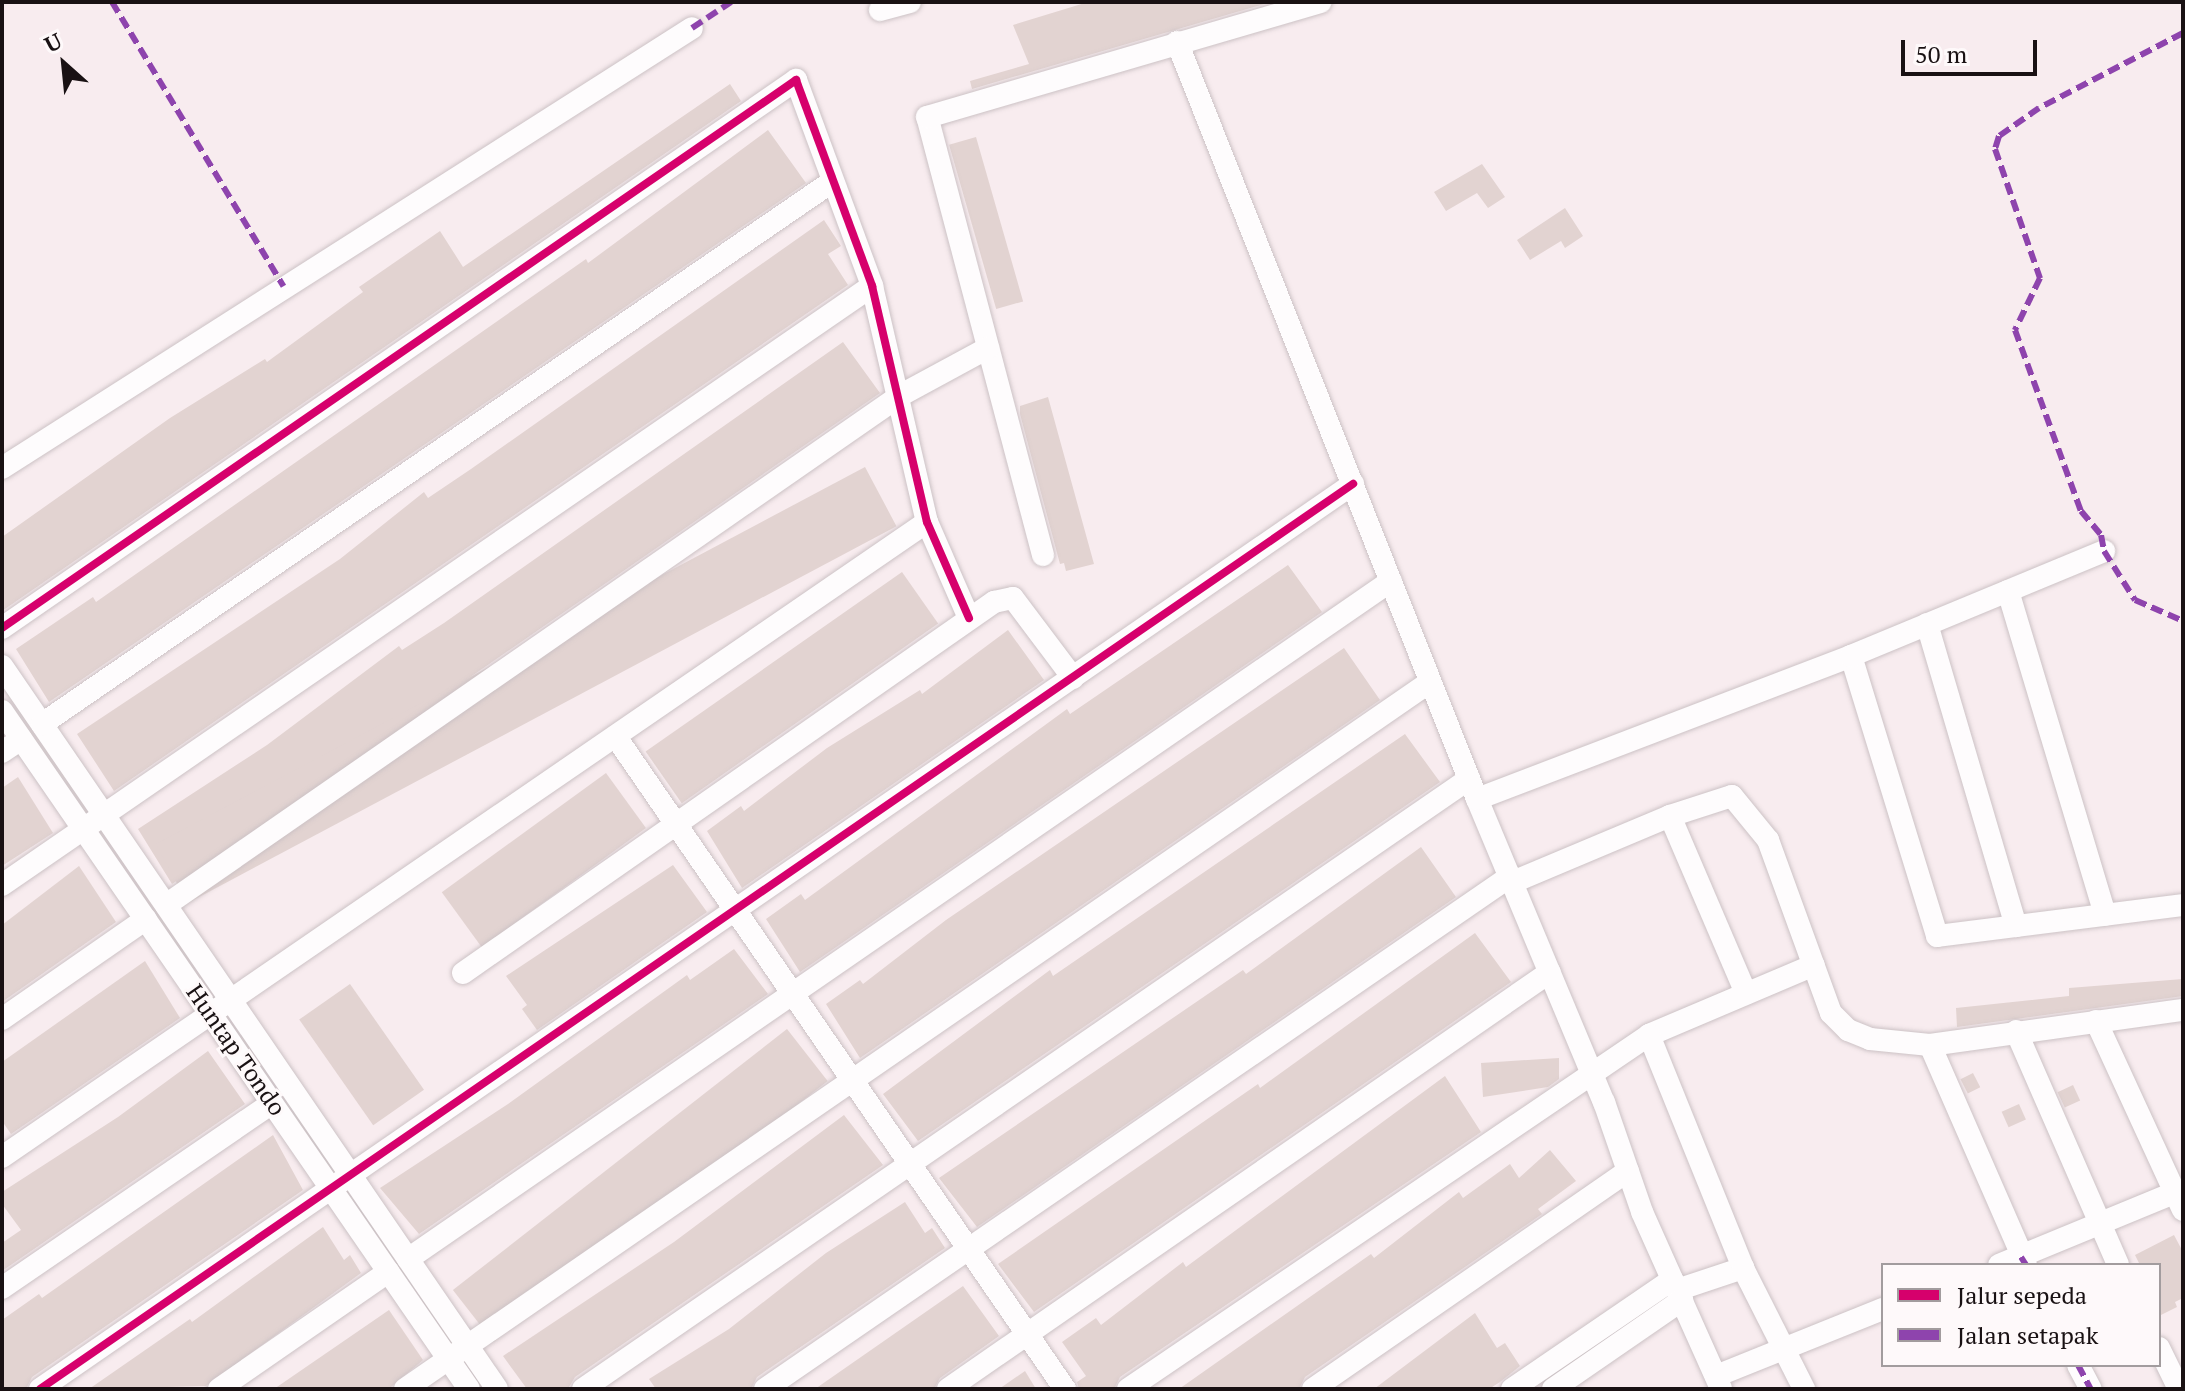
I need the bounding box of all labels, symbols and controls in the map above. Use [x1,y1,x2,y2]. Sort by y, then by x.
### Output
north arrow [24,24,104,104]
scale bar [1905,24,2041,74]
text: U [39,26,66,59]
text: 50 m [1915,38,1967,70]
street label: Huntap Tondo [180,979,292,1121]
legend [1881,1263,2161,1367]
text: Jalur sepeda [1957,1279,2087,1311]
text: Jalan setapak [1957,1319,2098,1351]

